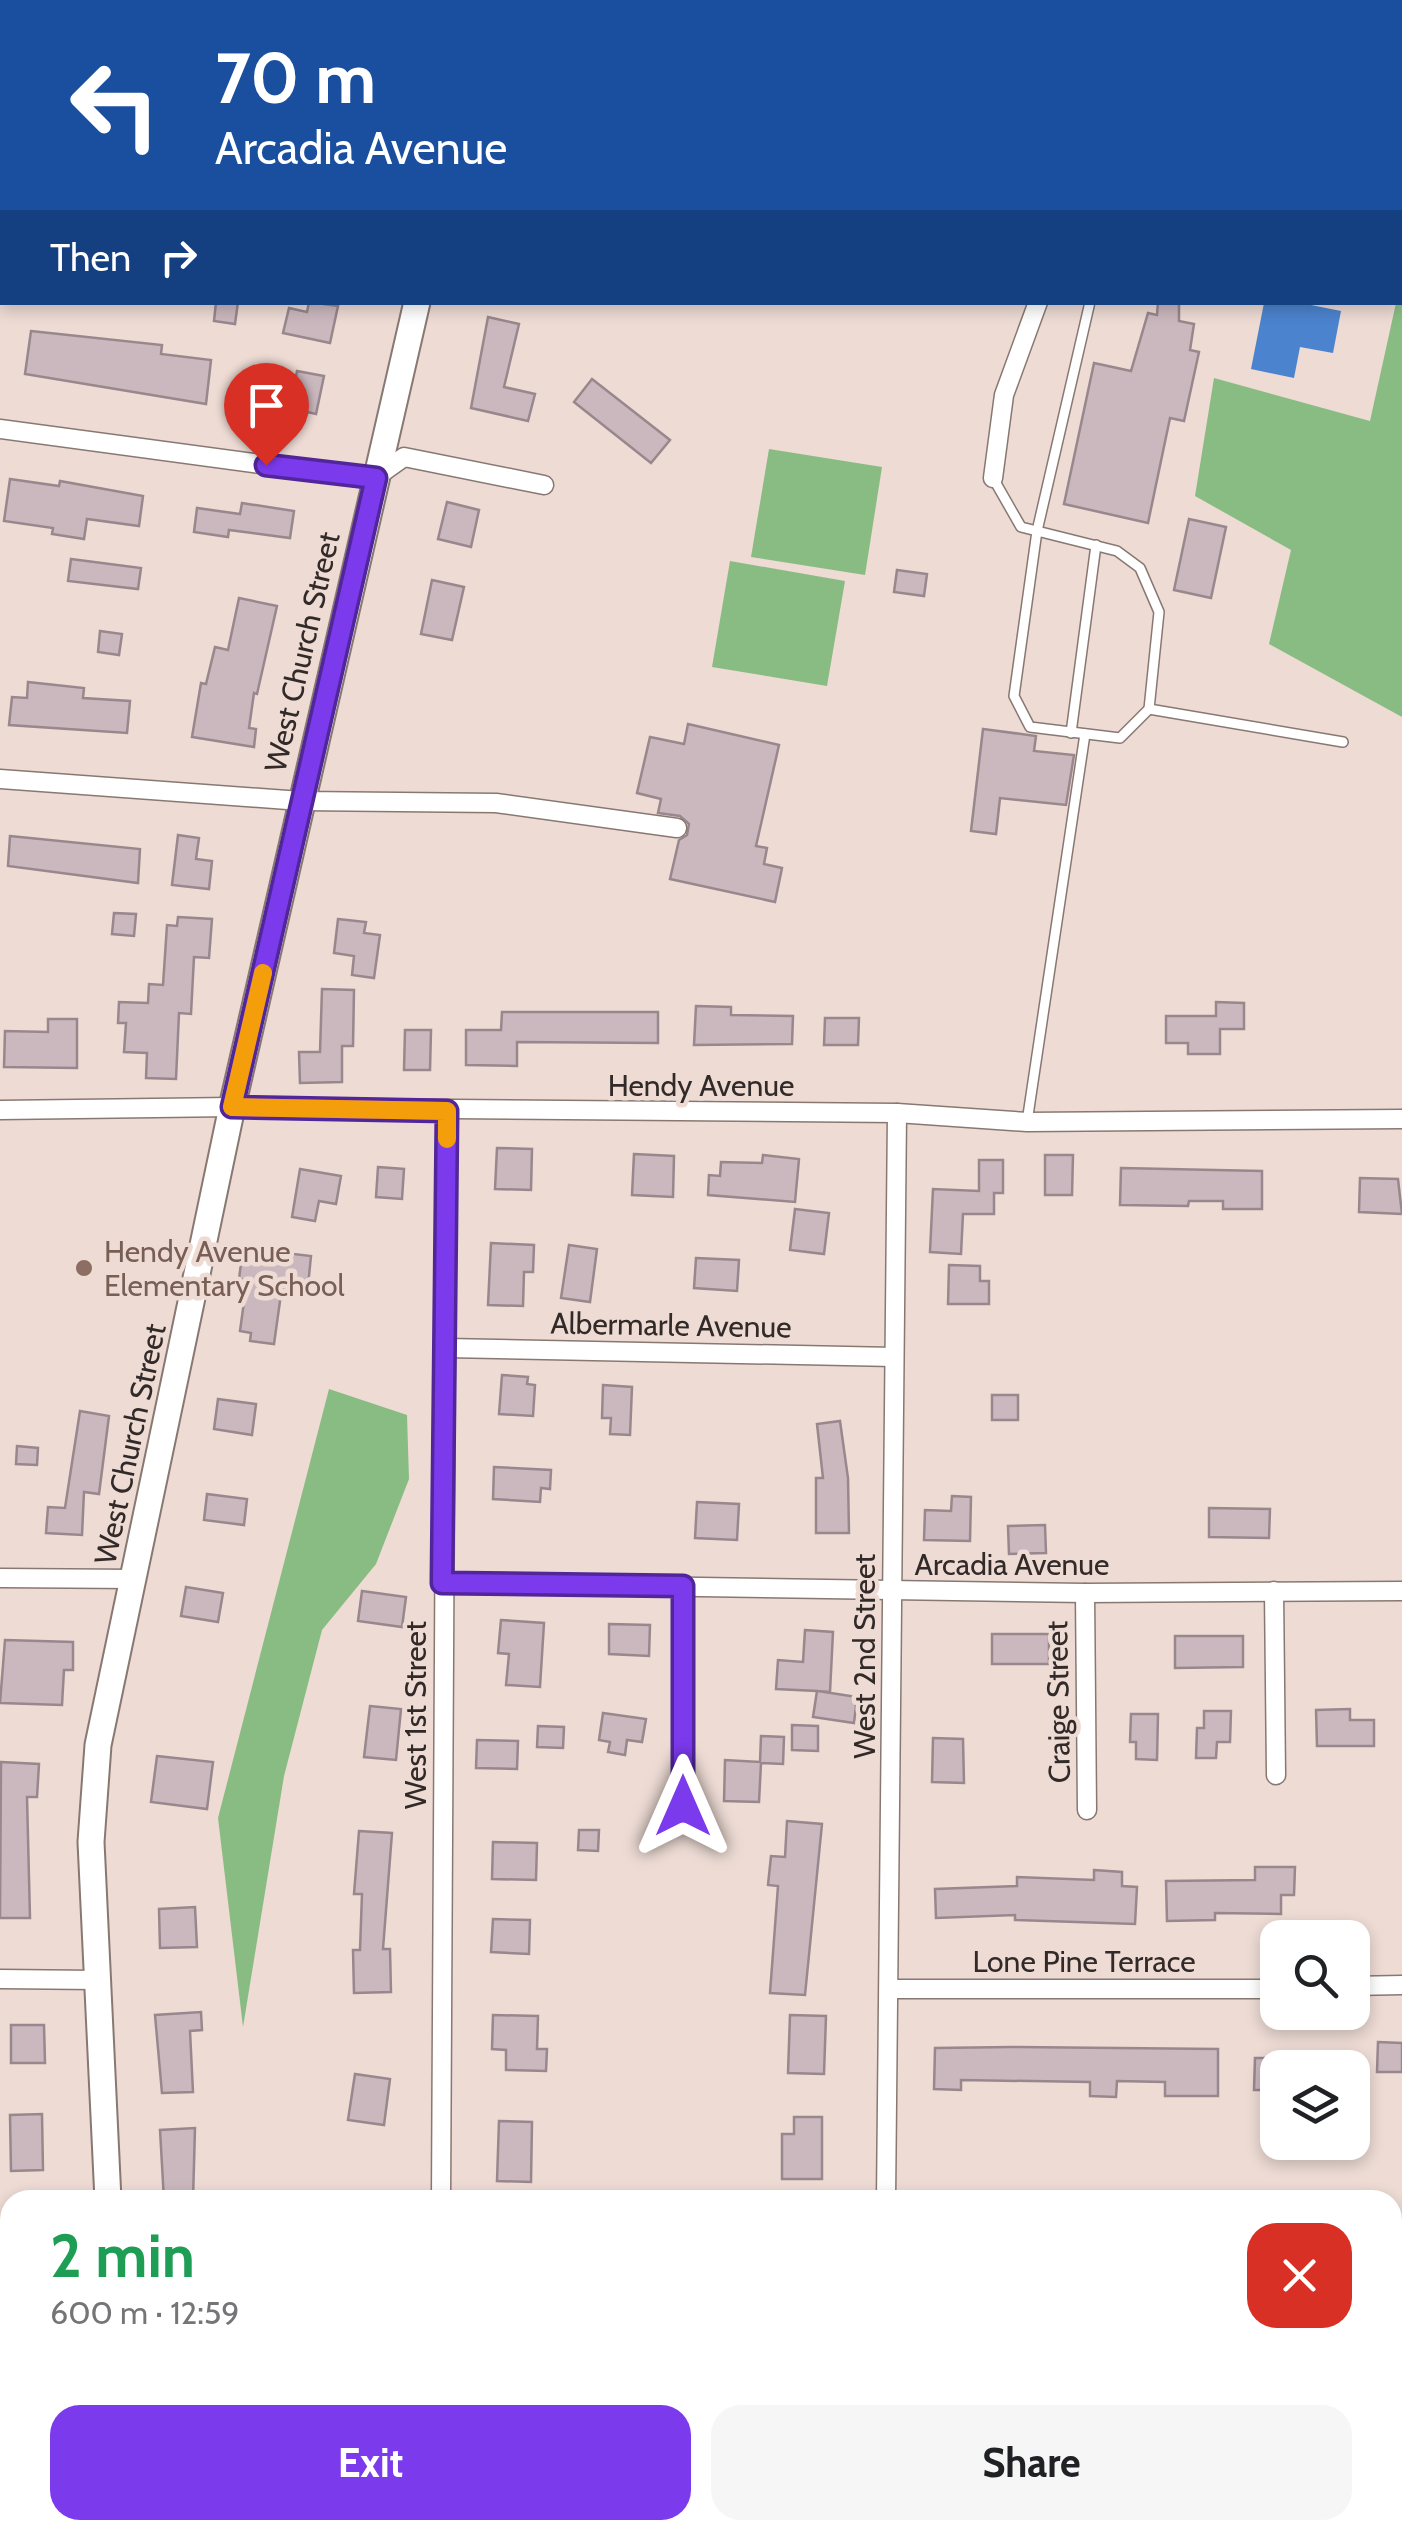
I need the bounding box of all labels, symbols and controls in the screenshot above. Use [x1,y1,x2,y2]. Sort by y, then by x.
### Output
text: 70 m [215,35,376,121]
icon: left [50,40,180,170]
text: Arcadia Avenue [215,121,507,175]
icon: right [151,230,206,285]
text: Then [50,234,131,281]
pin [224,363,309,466]
icon: arrive [239,378,294,433]
street label: West Church Street [256,528,348,776]
street label: Hendy Avenue [608,1067,794,1104]
place label: Hendy Avenue Elementary School [104,1233,344,1304]
marker: Hendy Avenue Elementary School [73,1257,95,1279]
street label: Albermarle Avenue [550,1304,792,1346]
street label: West Church Street [86,1320,174,1568]
street label: Arcadia Avenue [915,1546,1109,1583]
street label: West 2nd Street [846,1554,883,1758]
street label: Craige Street [1038,1620,1078,1784]
street label: West 1st Street [397,1621,434,1809]
position arrow [631,1754,735,1858]
map controls [1260,1920,1370,2160]
button: search [1260,1920,1370,2030]
street label: Lone Pine Terrace [972,1943,1196,1980]
button: layers [1260,2050,1370,2160]
text: 2 min [50,2219,195,2292]
button: close [1247,2223,1352,2328]
text: 600 m · 12:59 [50,2293,239,2332]
button: Exit [50,2405,691,2520]
button: Share [711,2405,1352,2520]

